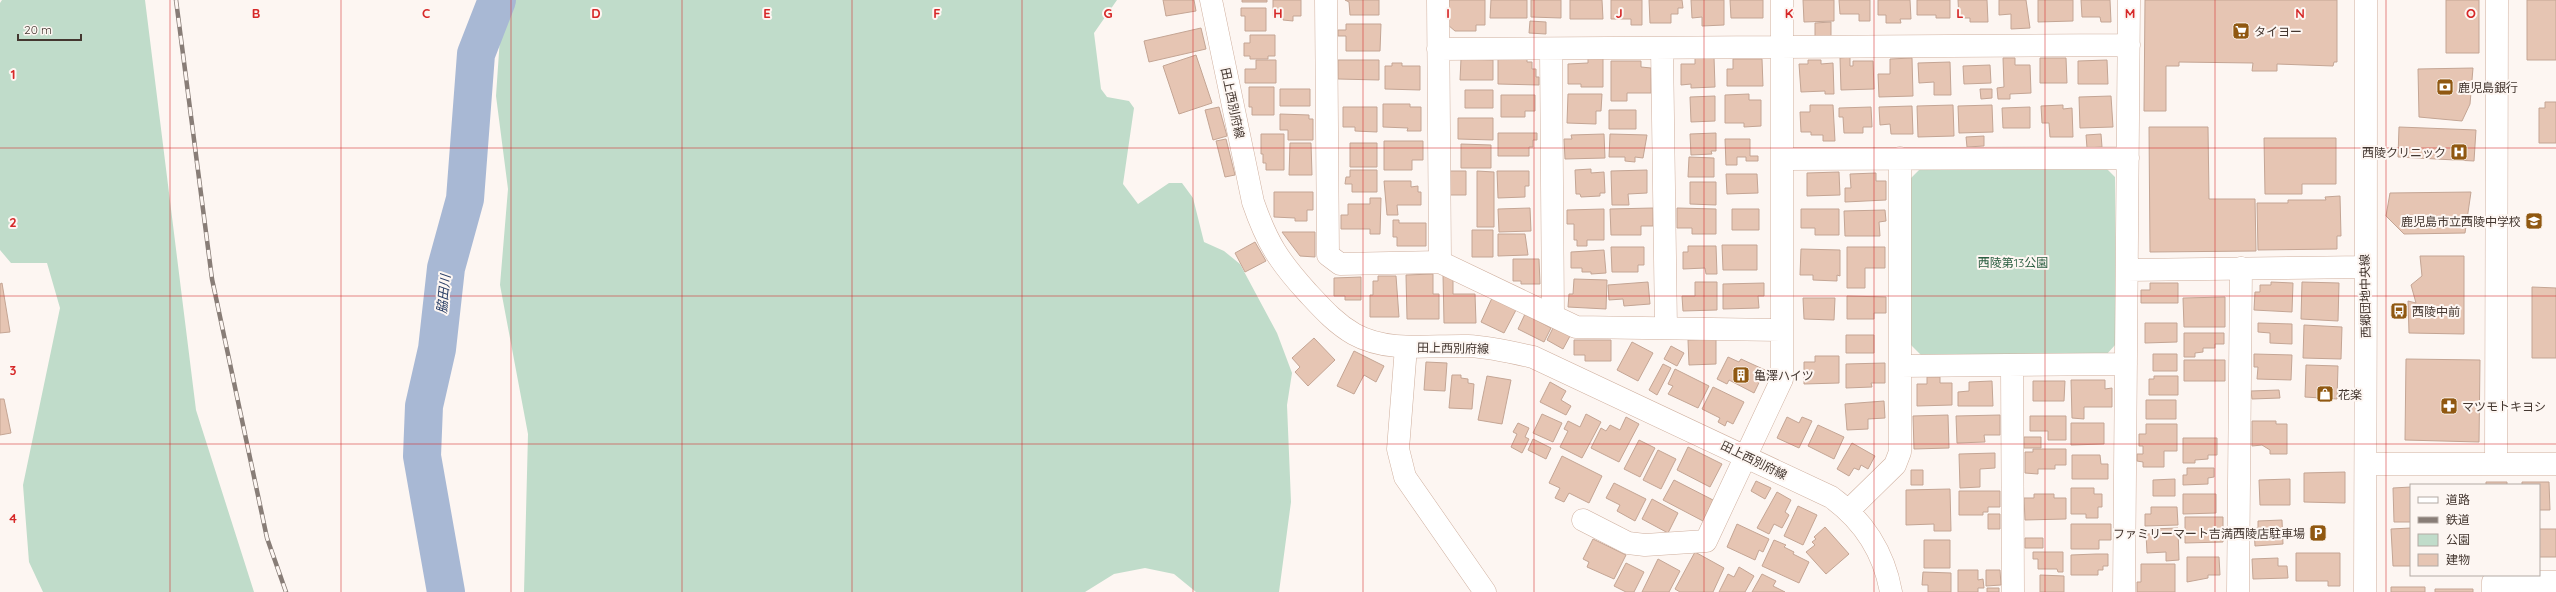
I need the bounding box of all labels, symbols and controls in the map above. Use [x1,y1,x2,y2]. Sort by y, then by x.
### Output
text: B [252,5,260,21]
text: C [422,5,430,21]
text: D [591,5,601,21]
text: E [763,5,771,21]
text: F [933,5,941,21]
text: G [1103,5,1113,21]
text: H [1273,5,1283,21]
text: I [1446,5,1450,21]
text: J [1615,5,1623,21]
text: K [1785,5,1794,21]
text: L [1956,5,1964,21]
text: M [2125,5,2135,21]
text: N [2295,5,2305,21]
text: O [2466,5,2476,21]
scale bar [18,16,81,42]
supermarket icon: タイヨー [2231,21,2251,41]
text: 20 m [24,22,52,37]
place label: タイヨー [2254,24,2302,39]
text: 1 [10,66,16,82]
street label: 田上西別府線 [1218,66,1248,140]
bank icon: 鹿児島銀行 [2435,77,2455,97]
place label: 鹿児島銀行 [2458,80,2518,95]
hospital icon: 西陵クリニック [2449,142,2469,162]
place label: 西陵クリニック [2362,145,2446,160]
school or university icon: 鹿児島市立西陵中学校 [2524,211,2544,231]
text: 2 [9,214,17,230]
place label: 鹿児島市立西陵中学校 [2401,214,2521,229]
street label: 西郷団地中央線 [2357,254,2373,338]
park label: 西陵第13公園 [1978,255,2048,270]
water label: 脇田川 [433,272,453,314]
bus stop icon: 西陵中前 [2389,301,2409,321]
place label: 西陵中前 [2412,304,2460,319]
street label: 田上西別府線 [1417,340,1489,356]
text: 3 [10,362,17,378]
building icon: 亀澤ハイツ [1731,365,1751,385]
place label: 亀澤ハイツ [1754,368,1814,383]
shop icon: 花楽 [2315,384,2335,404]
place label: 花楽 [2338,387,2362,402]
pharmacy icon: マツモトキヨシ [2439,396,2459,416]
place label: マツモトキヨシ [2462,399,2546,414]
street label: 田上西別府線 [1718,437,1790,483]
legend [2410,484,2540,576]
text: 道路 [2446,492,2470,507]
text: 4 [9,510,17,526]
text: 鉄道 [2446,512,2470,527]
parking icon: ファミリーマート吉満西陵店駐車場 [2308,523,2328,543]
place label: ファミリーマート吉満西陵店駐車場 [2113,526,2305,541]
text: 公園 [2446,532,2470,547]
text: 建物 [2446,552,2470,567]

